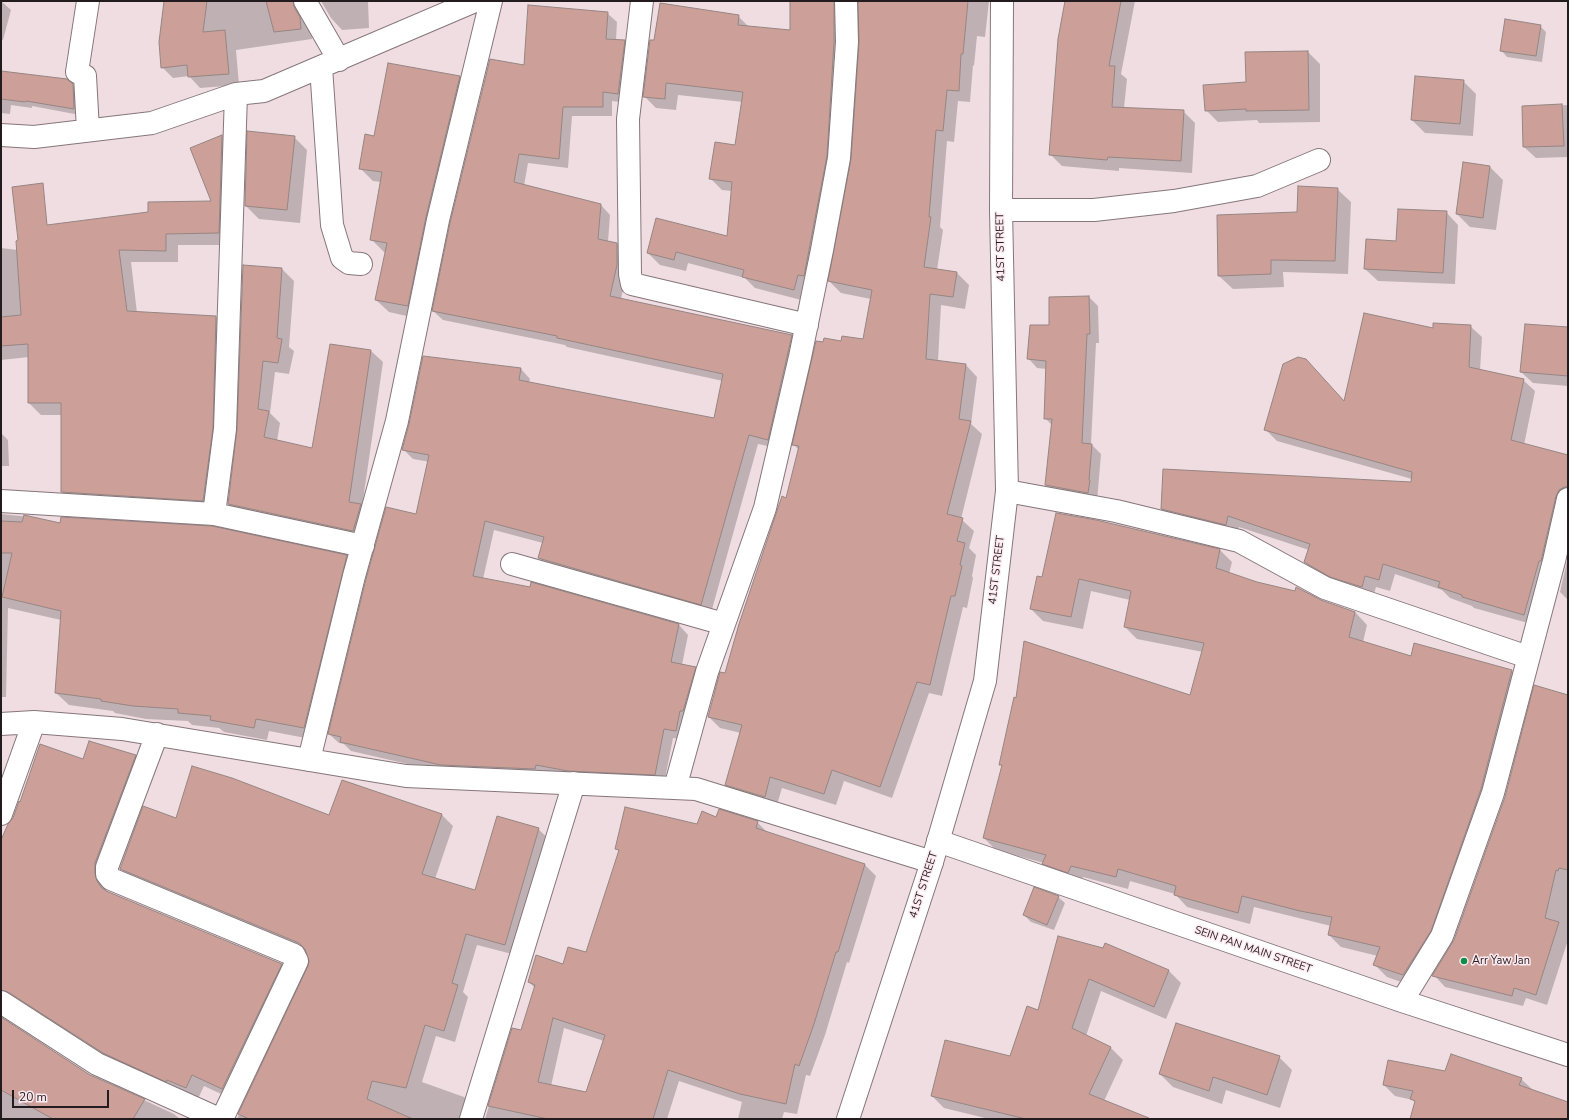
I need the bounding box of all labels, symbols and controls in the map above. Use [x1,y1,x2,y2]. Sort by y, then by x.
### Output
street label: 41ST STREET [994,212,1008,282]
street label: 41ST STREET [986,535,1008,605]
street label: 41ST STREET [907,850,941,920]
street label: SEIN PAN MAIN STREET [1193,924,1313,976]
place label: Arr Yaw Jan [1472,954,1530,968]
marker: Arr Yaw Jan [1459,956,1469,966]
scale bar [14,1082,111,1108]
text: 20 m [19,1089,47,1105]

